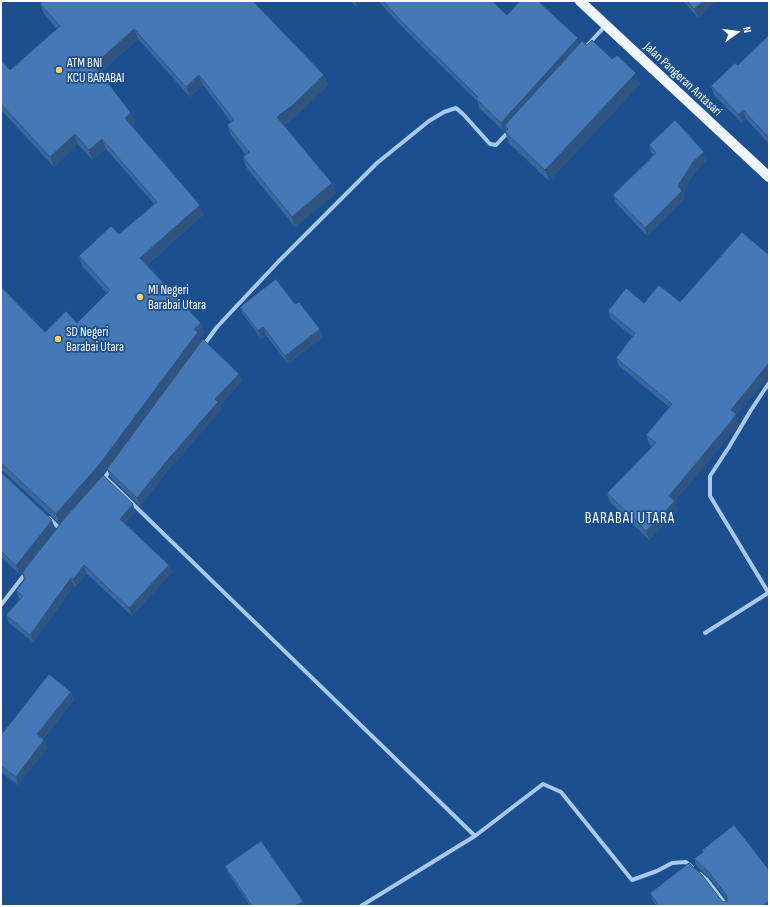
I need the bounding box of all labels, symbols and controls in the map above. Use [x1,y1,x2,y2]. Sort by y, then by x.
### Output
north arrow [718,12,758,52]
text: N [740,25,754,34]
street label: Jalan Pangeran Antasari [640,38,725,119]
place label: ATM BNI KCU BARABAI [66,55,124,86]
marker: ATM BNI KCU BARABAI [54,65,64,75]
place label: MI Negeri Barabai Utara [148,282,206,313]
marker: MI Negeri Barabai Utara [135,292,145,302]
place label: SD Negeri Barabai Utara [66,324,124,355]
marker: SD Negeri Barabai Utara [53,334,63,344]
district label: BARABAI UTARA [585,509,675,528]

